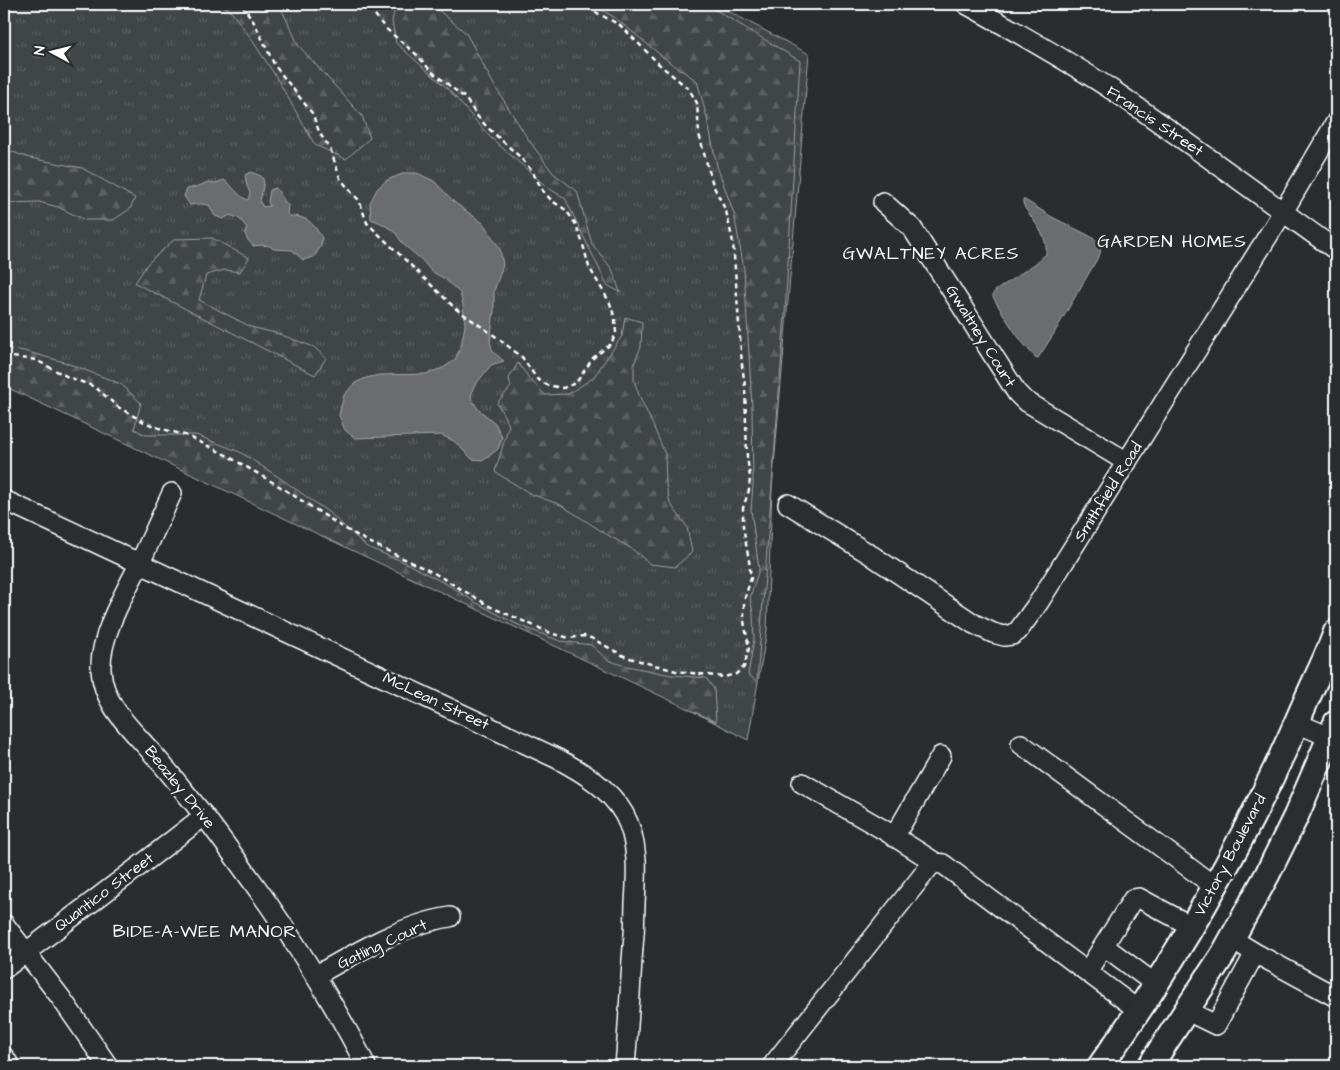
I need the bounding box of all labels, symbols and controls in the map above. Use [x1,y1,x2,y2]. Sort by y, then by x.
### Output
north arrow [28,28,78,78]
text: N [30,45,51,56]
street label: Francis Street [1102,80,1208,162]
district label: GARDEN HOMES [1097,229,1247,254]
district label: GWALTNEY ACRES [843,241,1019,266]
street label: Gwaltney Court [940,281,1022,392]
street label: Smithfield Road [1068,438,1148,546]
street label: McLean Street [379,667,493,735]
street label: Beazley Drive [139,741,221,834]
street label: Victory Boulevard [1189,790,1272,920]
street label: Quantico Street [50,847,159,937]
street label: Gatling Court [333,913,432,975]
district label: BIDE-A-WEE MANOR [113,919,297,944]

